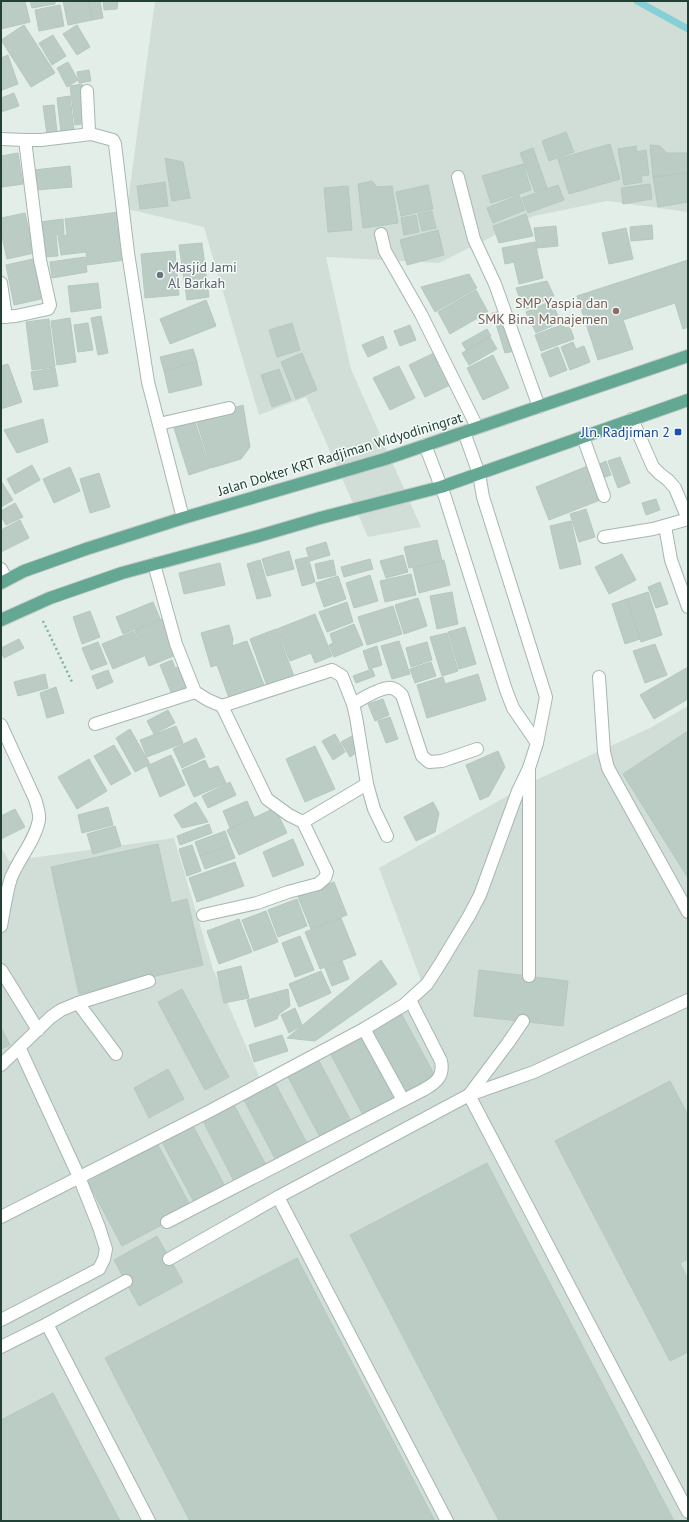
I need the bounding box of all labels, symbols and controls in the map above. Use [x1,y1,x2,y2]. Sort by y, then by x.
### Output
place label: Masjid Jami Al Barkah [168,258,237,292]
marker: Masjid Jami Al Barkah [155,270,165,280]
place label: SMP Yaspia dan SMK Bina Manajemen [478,294,608,328]
marker: SMP Yaspia dan SMK Bina Manajemen [611,306,621,316]
street label: Jalan Dokter KRT Radjiman Widyodiningrat [215,408,465,500]
place label: Jln. Radjiman 2 [580,423,670,441]
marker: Jln. Radjiman 2 [673,427,683,437]

